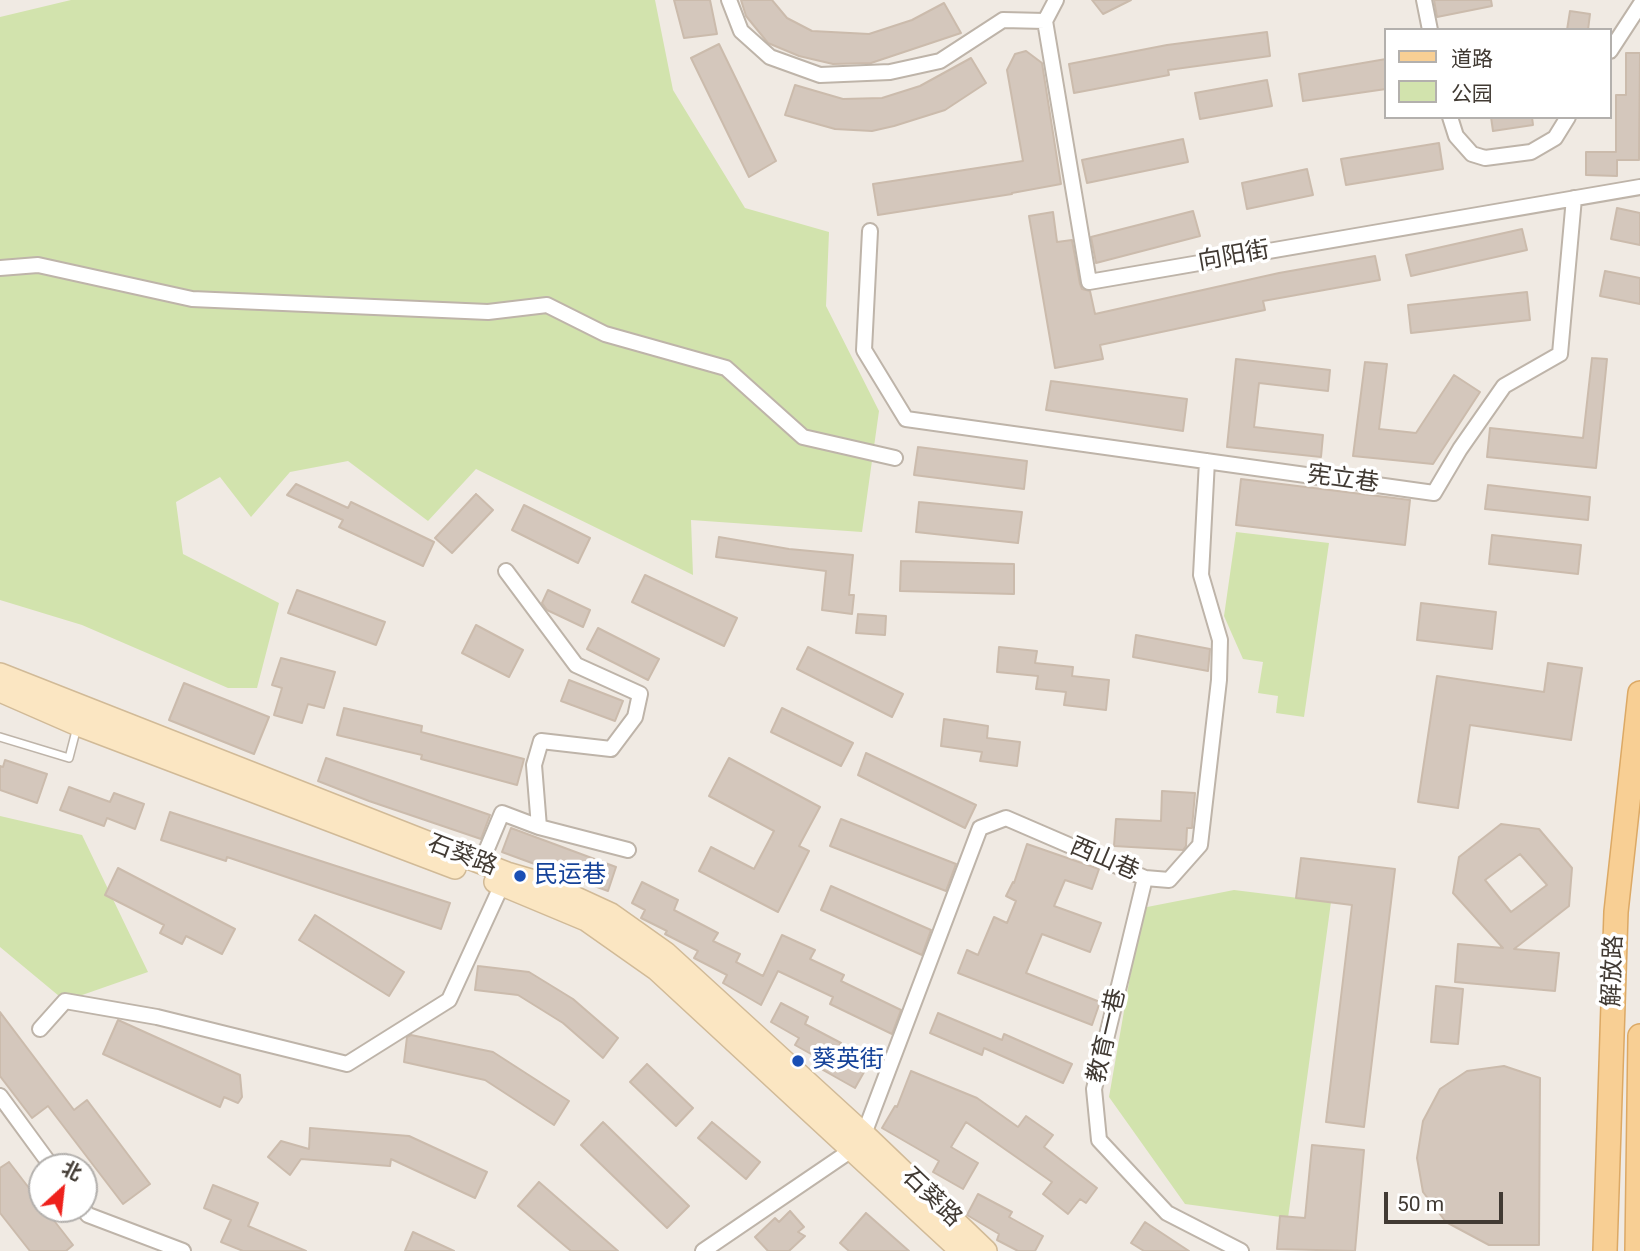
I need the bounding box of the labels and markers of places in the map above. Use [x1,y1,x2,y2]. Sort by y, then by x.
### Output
place label: 民运巷 [534,862,606,890]
marker: 民运巷 [512,868,528,884]
place label: 葵英街 [812,1047,884,1075]
marker: 葵英街 [790,1053,806,1069]

